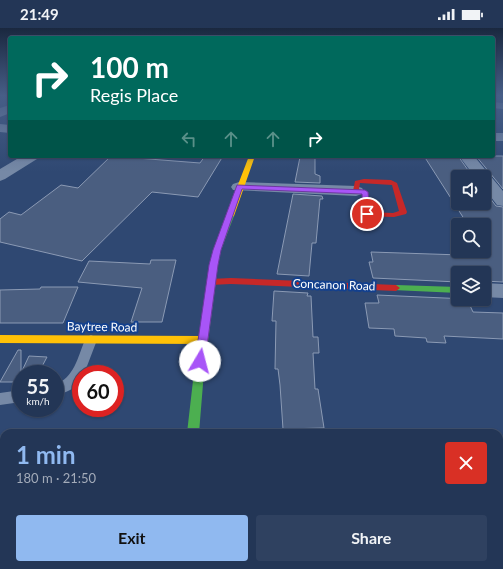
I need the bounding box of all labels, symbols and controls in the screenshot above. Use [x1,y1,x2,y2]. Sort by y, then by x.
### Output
text: 21:49 [20,5,59,23]
text: 100 m [90,50,169,84]
icon: right [24,52,76,104]
text: Regis Place [90,84,178,106]
icon: left [178,128,200,150]
icon: ahead [220,128,242,150]
icon: ahead [262,128,284,150]
icon: right [304,128,326,150]
map controls [451,170,491,306]
button: sound [451,170,491,210]
pin [350,197,384,231]
icon: arrive [356,203,378,225]
button: search [451,218,491,258]
button: layers [451,266,491,306]
street label: Concanon Road [292,276,376,293]
street label: Baytree Road [67,318,137,335]
position arrow [179,340,221,382]
speed limit sign: 60 [72,365,124,417]
text: 55 [26,374,50,398]
text: km/h [26,395,50,407]
text: 1 min [16,440,76,469]
button: close [445,442,487,484]
text: 180 m · 21:50 [16,470,96,486]
button: Exit [16,515,248,561]
button: Share [256,515,487,561]

